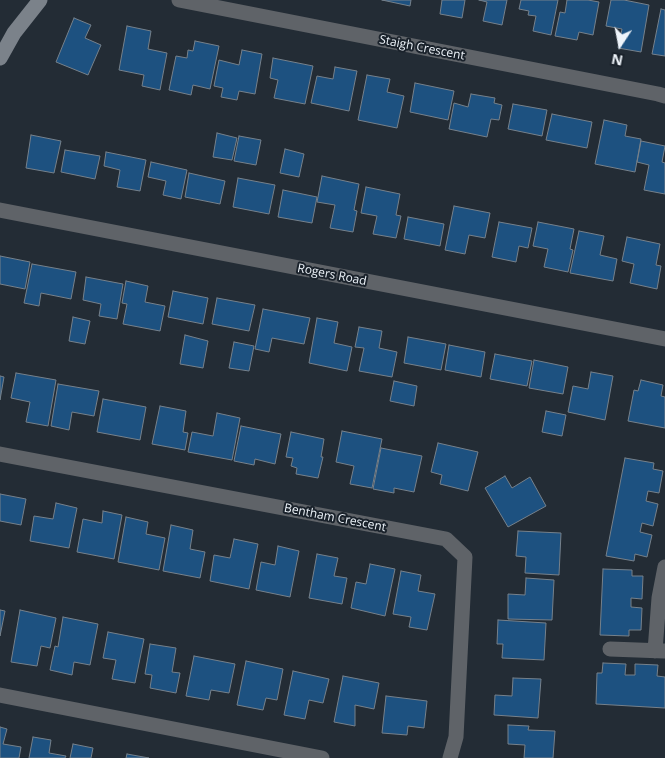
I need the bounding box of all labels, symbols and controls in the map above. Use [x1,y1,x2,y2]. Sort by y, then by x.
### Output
north arrow [595,20,645,70]
street label: Staigh Crescent [378,33,466,63]
text: N [610,50,624,71]
street label: Rogers Road [296,261,368,289]
street label: Bentham Crescent [283,501,387,535]

